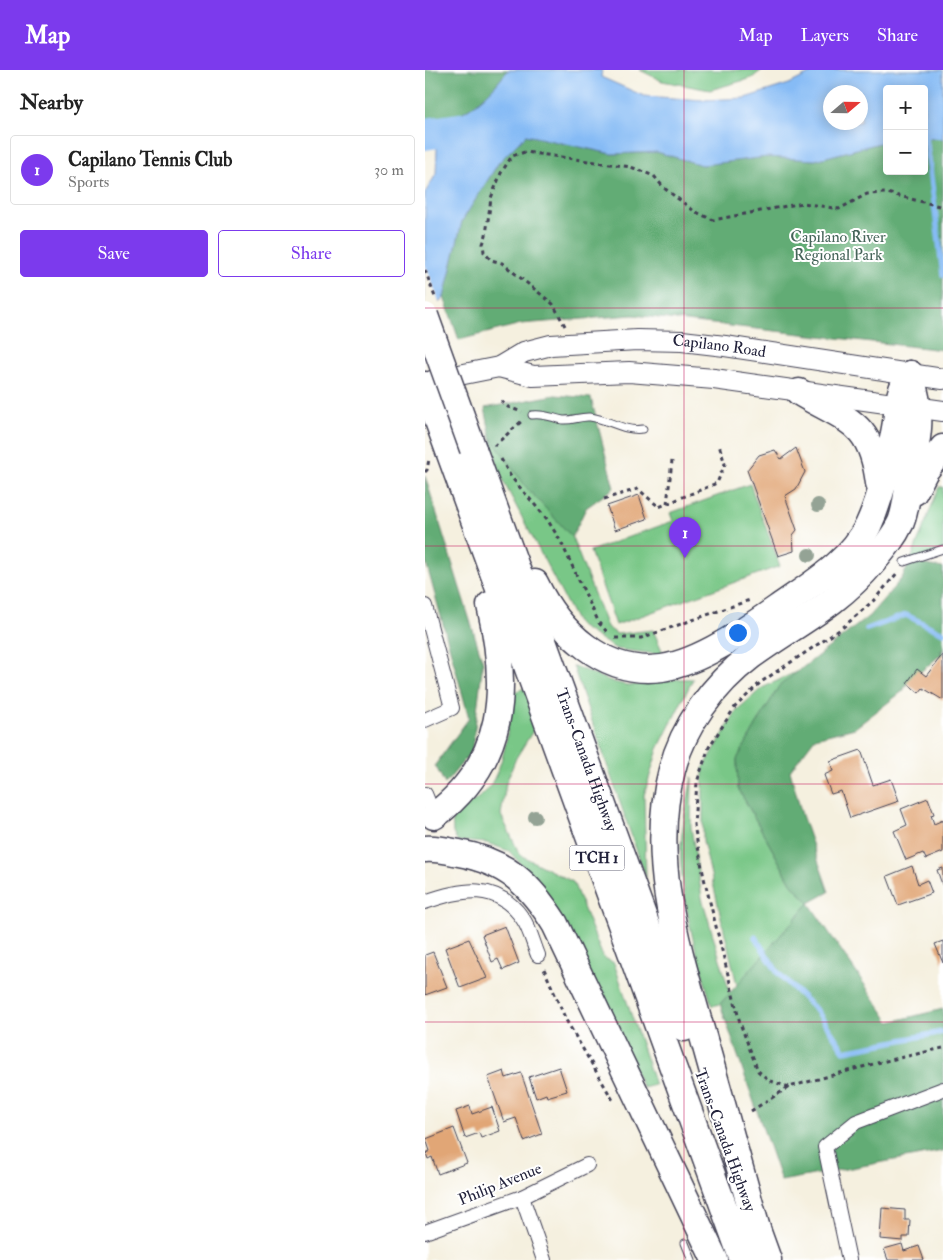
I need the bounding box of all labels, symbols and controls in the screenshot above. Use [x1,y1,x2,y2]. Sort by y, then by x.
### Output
text: Map [25,20,70,51]
text: Map [739,24,773,47]
text: Layers [801,24,849,47]
text: Share [877,24,918,47]
north arrow [823,85,868,130]
map controls [883,85,928,175]
button: + [883,85,928,130]
text: Nearby [20,89,83,116]
button: − [883,130,928,175]
text: Capilano Tennis Club [68,148,232,172]
text: 1 [34,160,40,180]
text: 30 m [374,160,404,180]
text: Sports [68,172,109,192]
park label: Capilano River Regional Park [790,227,886,265]
button: Save [20,230,208,277]
button: Share [218,230,405,277]
street label: Capilano Road [672,331,767,362]
pin: 1 [669,517,701,558]
your location [725,620,751,646]
street label: Trans-Canada Highway [551,686,622,835]
road number: TCH 1 [569,846,625,870]
street label: Trans-Canada Highway [690,1066,761,1215]
street label: Philip Avenue [455,1158,545,1211]

